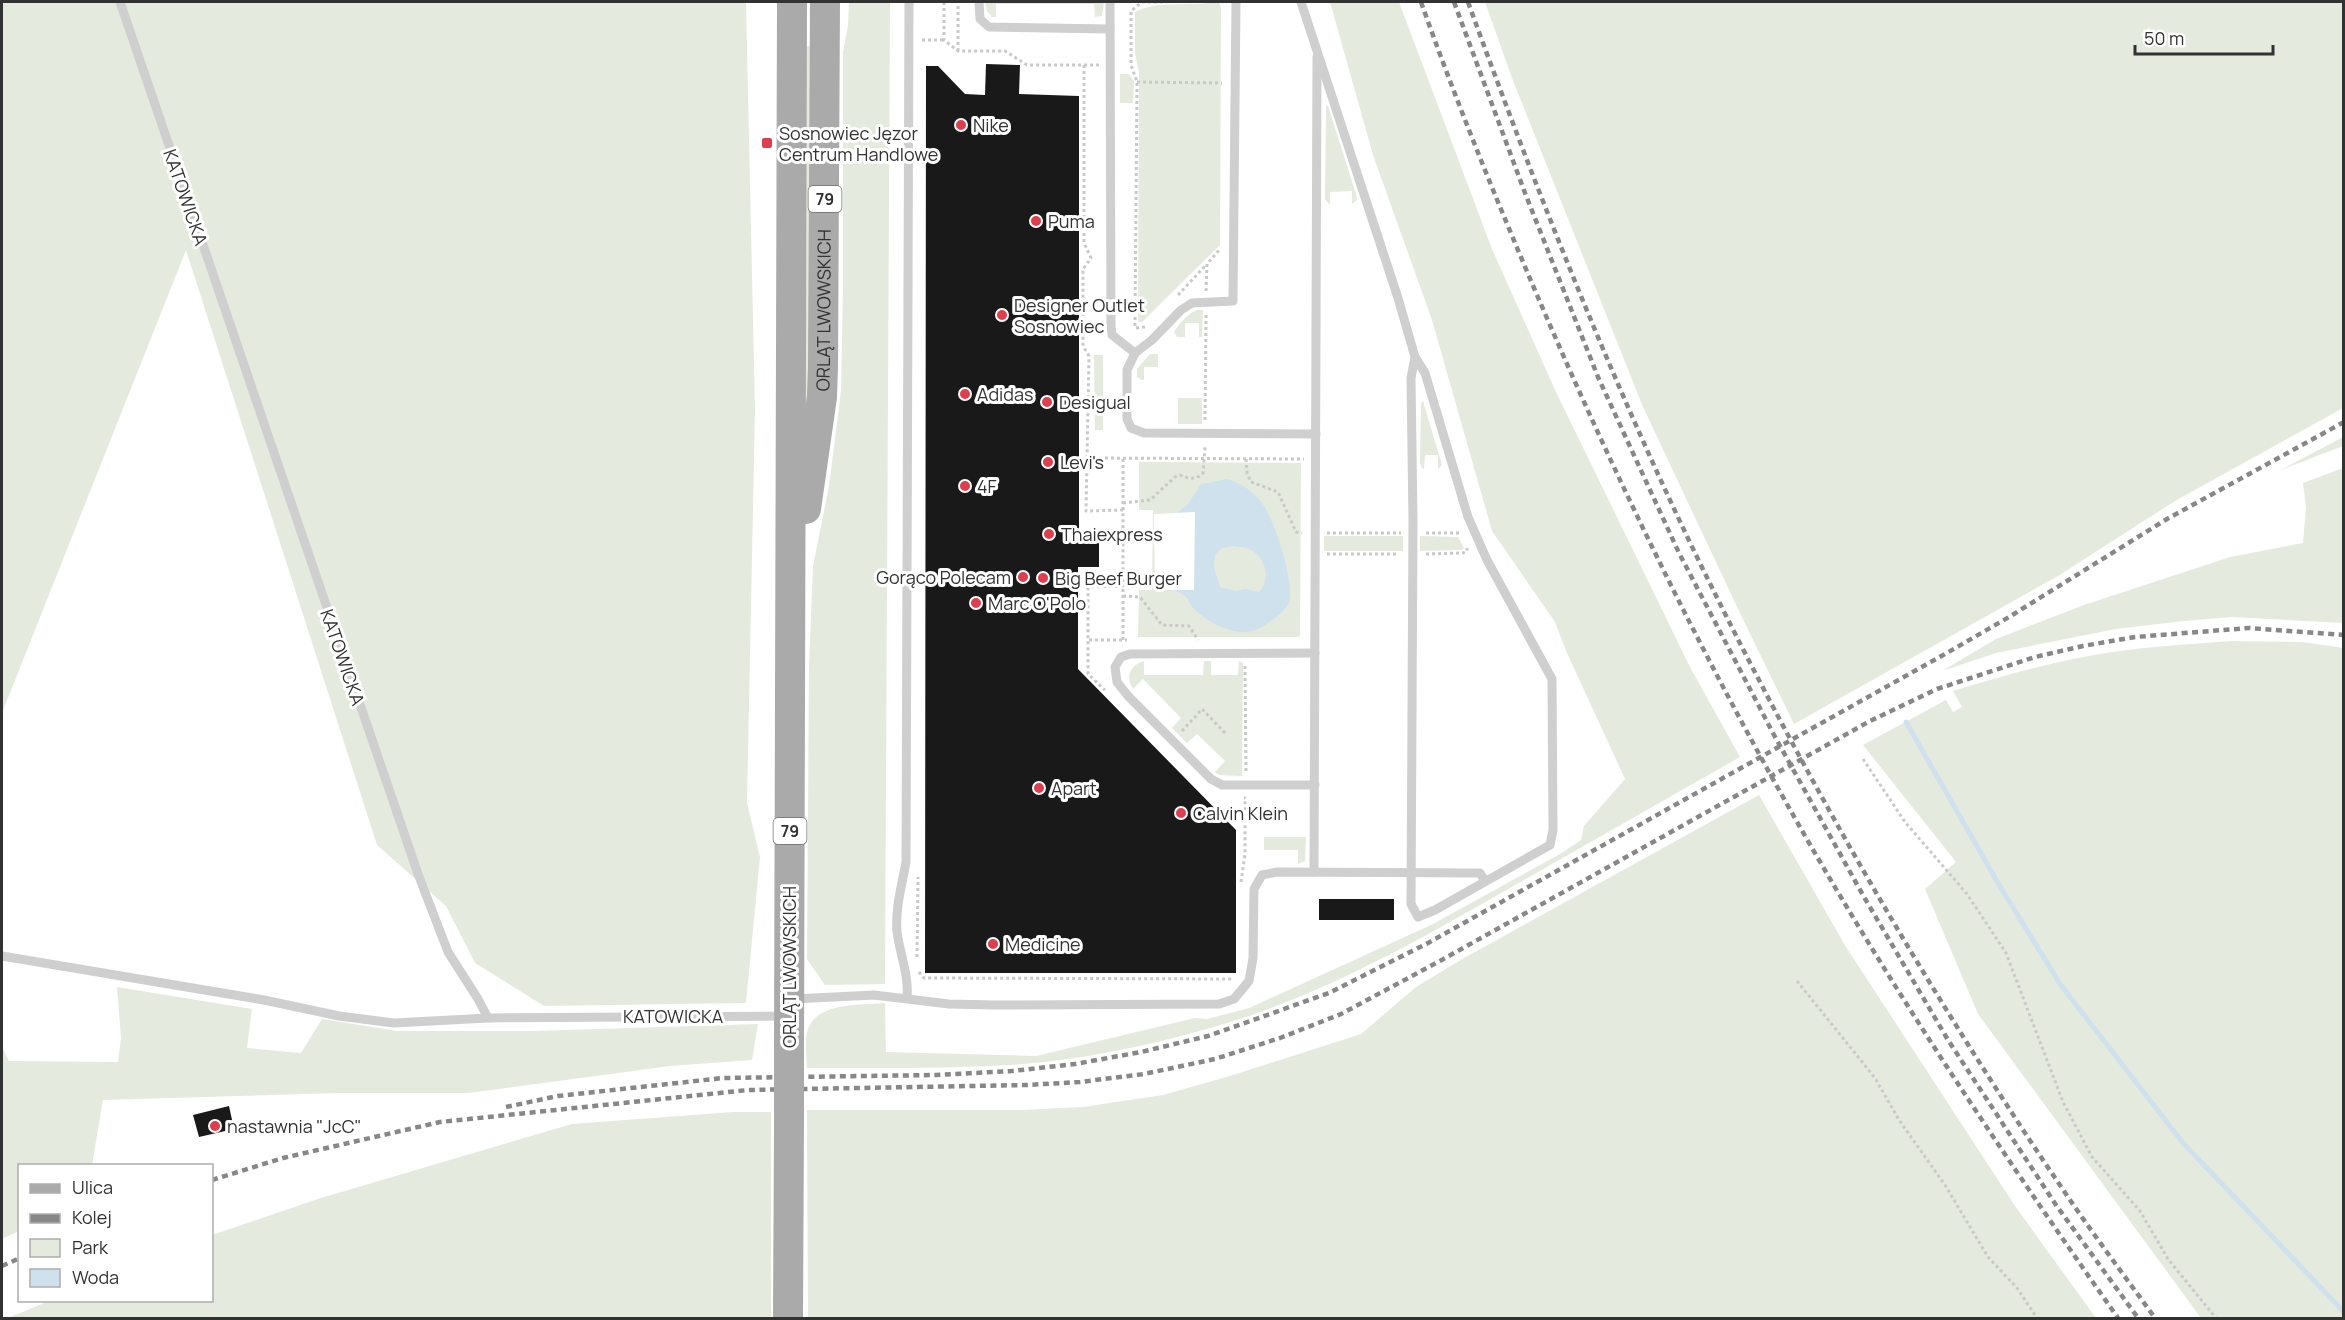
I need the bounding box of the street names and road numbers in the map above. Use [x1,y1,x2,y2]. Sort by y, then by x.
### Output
street label: KATOWICKA [158,146,214,249]
road number: 79 [808,186,842,212]
street label: ORLĄT LWOWSKICH [810,229,836,392]
street label: KATOWICKA [315,606,371,709]
road number: 79 [774,818,806,844]
street label: ORLĄT LWOWSKICH [777,886,801,1048]
street label: KATOWICKA [623,1004,724,1028]

